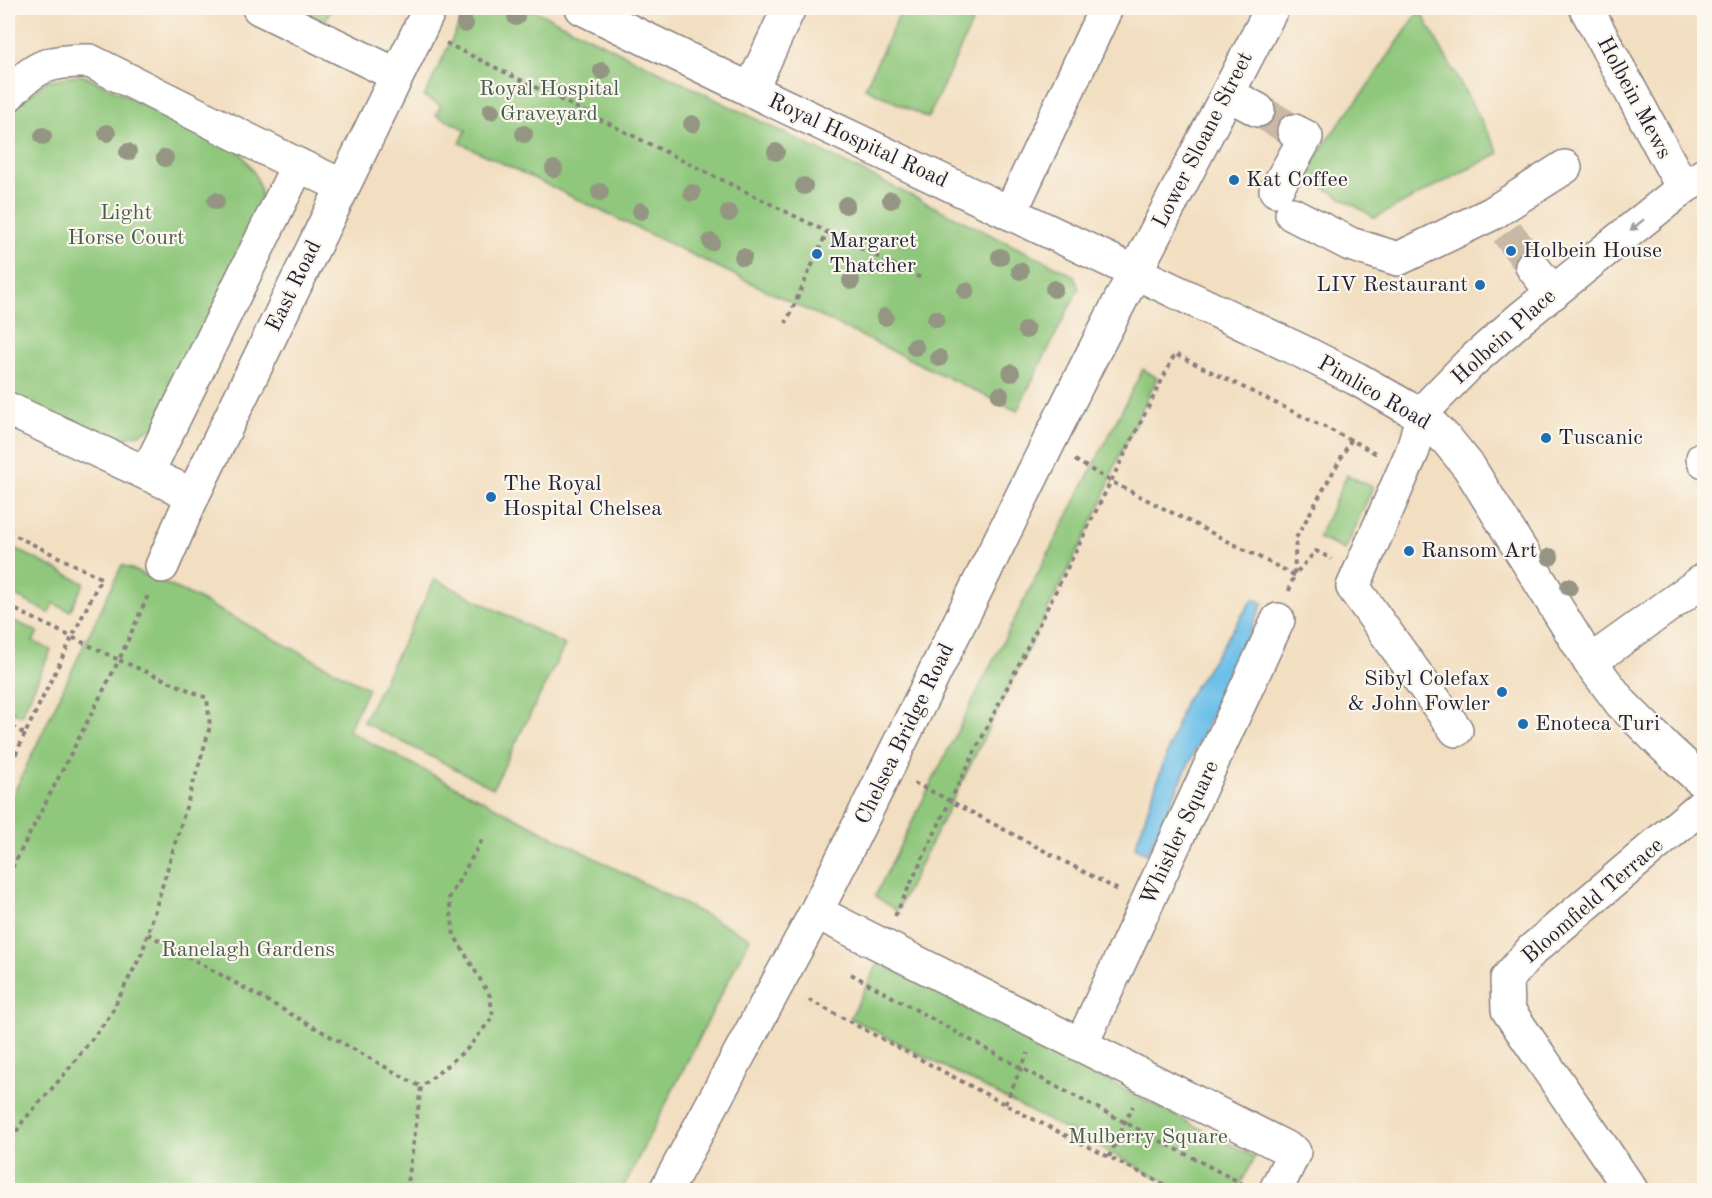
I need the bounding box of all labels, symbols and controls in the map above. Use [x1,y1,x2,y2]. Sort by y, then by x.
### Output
street label: Holbein Mews [1593,33,1675,163]
street label: Lower Sloane Street [1149,48,1257,232]
park label: Royal Hospital Graveyard [479,78,619,125]
street label: Royal Hospital Road [765,90,951,192]
place label: Kat Coffee [1246,169,1348,191]
marker: Kat Coffee [1227,173,1241,187]
park label: Light Horse Court [67,202,185,249]
one-way arrow [1629,218,1645,231]
place label: Margaret Thatcher [829,230,917,277]
street label: East Road [263,237,325,335]
place label: Holbein House [1523,240,1662,262]
marker: Holbein House [1504,244,1518,258]
marker: Margaret Thatcher [810,247,824,261]
place label: LIV Restaurant [1316,274,1468,296]
marker: LIV Restaurant [1473,278,1487,292]
street label: Holbein Place [1448,285,1560,389]
street label: Pimlico Road [1314,352,1434,434]
place label: Tuscanic [1558,427,1643,449]
marker: Tuscanic [1539,431,1553,445]
place label: The Royal Hospital Chelsea [503,473,662,520]
marker: The Royal Hospital Chelsea [484,490,498,504]
place label: Ransom Art [1421,540,1537,562]
marker: Ransom Art [1402,544,1416,558]
street label: Chelsea Bridge Road [852,640,958,828]
place label: Sibyl Colefax & John Fowler [1348,668,1490,715]
marker: Sibyl Colefax & John Fowler [1495,685,1509,699]
place label: Enoteca Turi [1535,713,1660,735]
marker: Enoteca Turi [1516,717,1530,731]
street label: Whistler Square [1137,758,1223,908]
street label: Bloomfield Terrace [1518,834,1668,968]
park label: Ranelagh Gardens [161,939,335,961]
park label: Mulberry Square [1068,1126,1228,1148]

